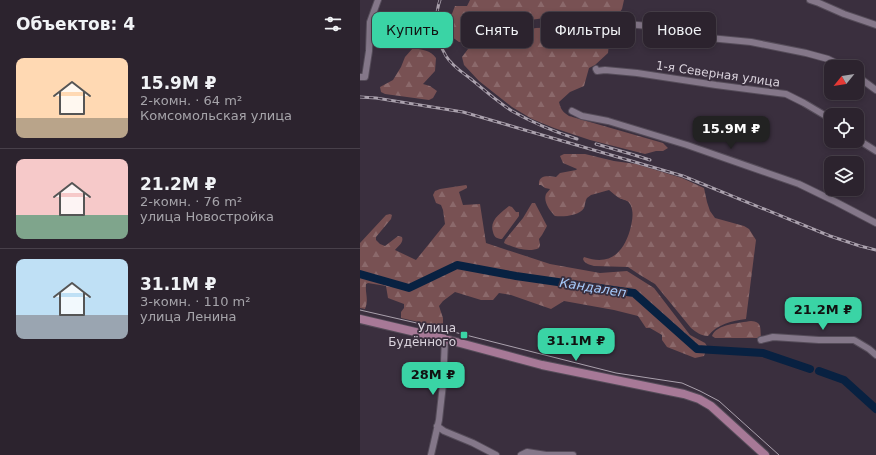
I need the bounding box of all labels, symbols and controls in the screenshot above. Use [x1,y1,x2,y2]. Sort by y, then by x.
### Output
chip: Купить [372,12,453,48]
chip: Снять [461,12,533,48]
chip: Фильтры [541,12,635,48]
chip: Новое [643,12,716,48]
icon: filters [322,13,344,35]
text: Объектов: 4 [16,14,135,34]
street label: 1-я Северная улица [655,58,781,90]
north arrow [824,60,864,100]
map controls [824,60,864,196]
text: 15.9M ₽ [140,73,217,93]
icon: home [48,74,96,122]
text: 2-комн. · 64 m² [140,93,242,108]
text: Комсомольская улица [140,108,292,123]
button: locate [824,108,864,148]
pin: 15.9M ₽ [694,116,768,150]
text: 15.9M ₽ [702,121,760,136]
button: layers [824,156,864,196]
text: 21.2M ₽ [140,174,217,194]
icon: home [48,175,96,223]
text: 2-комн. · 76 m² [140,194,242,209]
text: улица Новостройка [140,209,274,224]
text: 31.1M ₽ [140,274,217,294]
icon: home [48,275,96,323]
water label: Кандалеп [558,275,628,300]
text: 3-комн. · 110 m² [140,294,250,309]
pin: 21.2M ₽ [786,297,860,331]
text: 21.2M ₽ [794,302,852,317]
text: улица Ленина [140,309,237,324]
place label: Улица Будённого [388,321,456,349]
pin: 31.1M ₽ [539,328,613,362]
marker: Улица Будённого [459,330,469,340]
text: 31.1M ₽ [547,333,605,348]
pin: 28M ₽ [405,362,461,396]
text: 28M ₽ [411,367,455,382]

